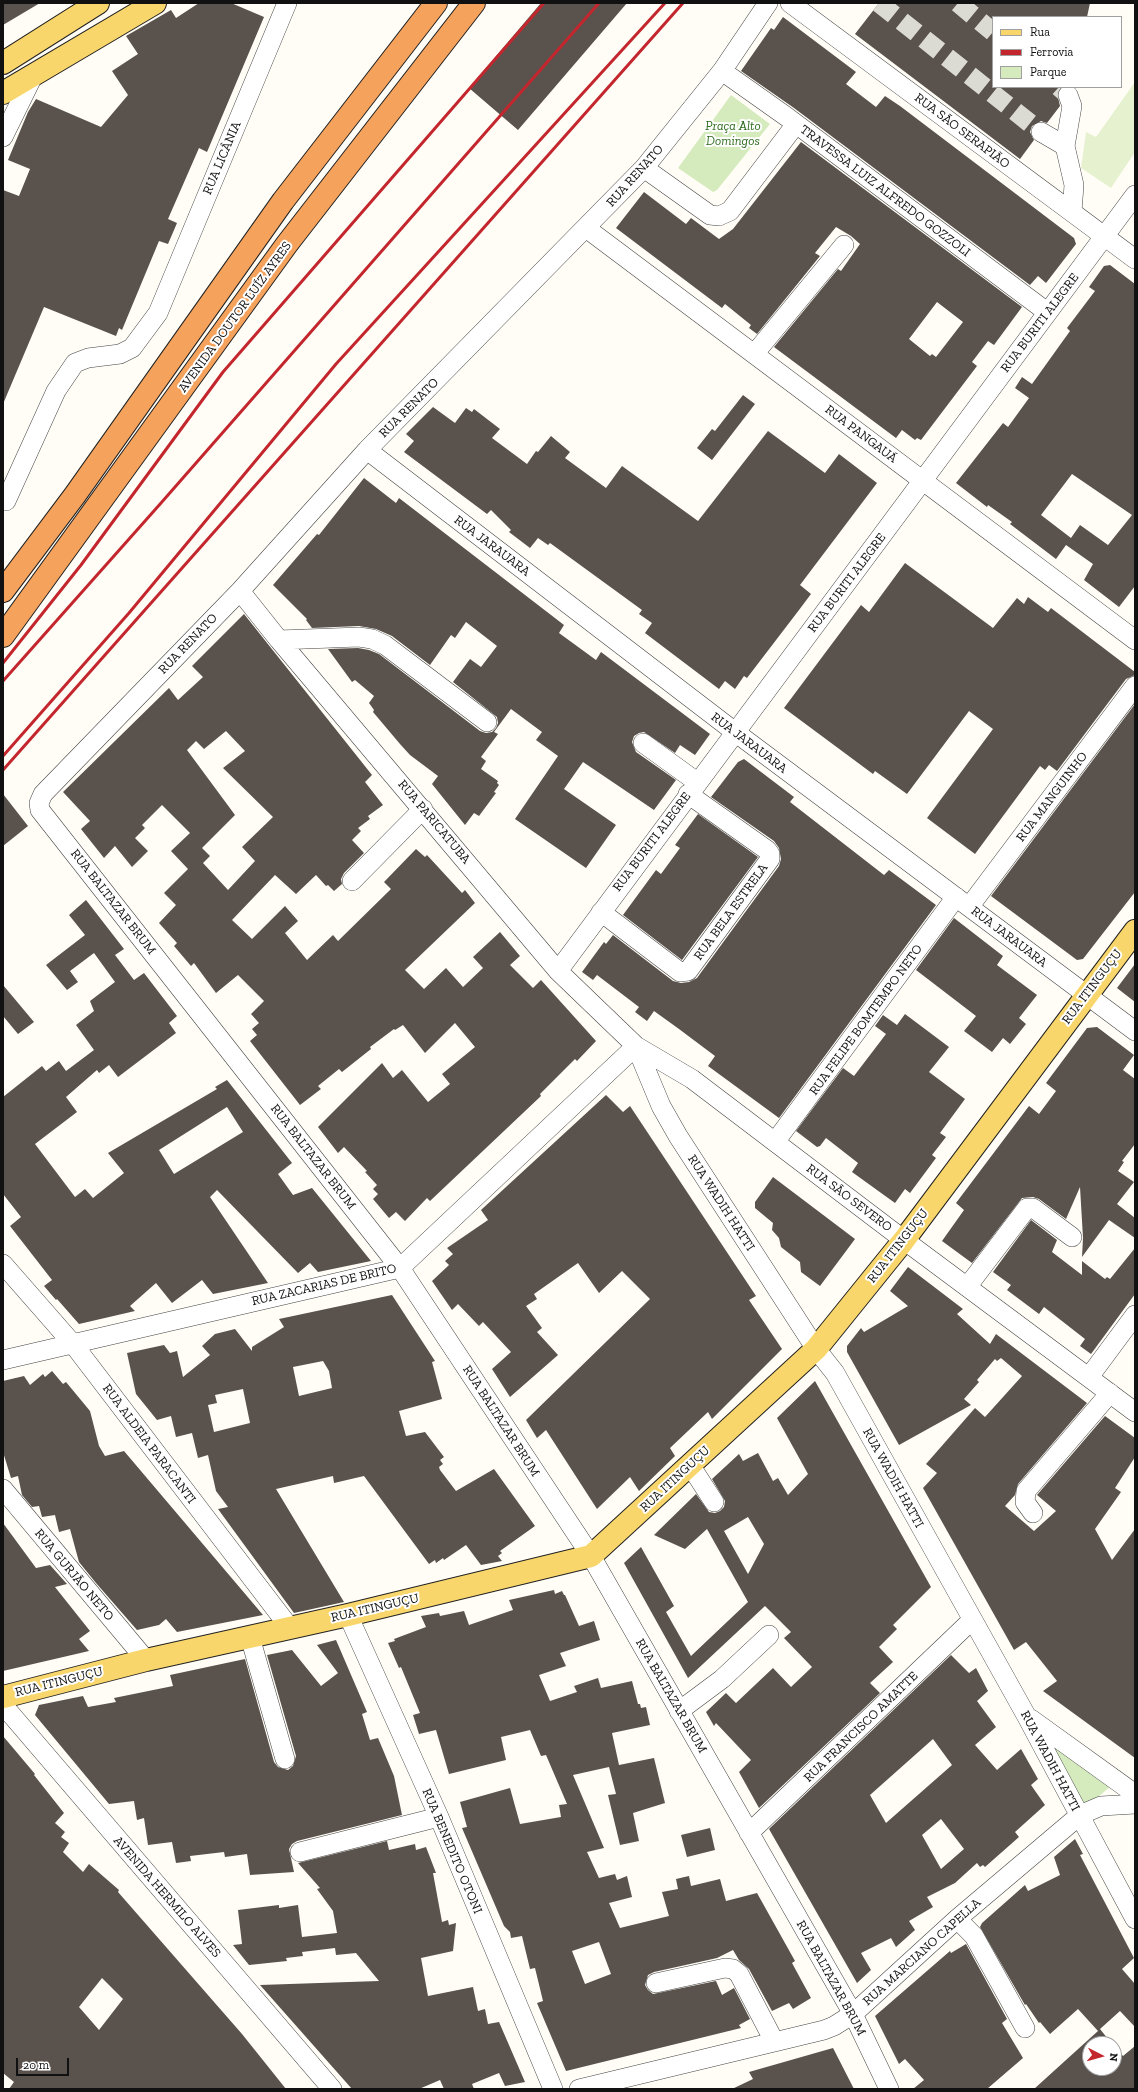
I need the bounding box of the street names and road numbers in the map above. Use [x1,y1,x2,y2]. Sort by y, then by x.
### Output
street label: RUA SÃO SERAPIÃO [911,90,1013,172]
street label: RUA LICÂNIA [200,119,244,197]
street label: TRAVESSA LUIZ ALFREDO GOZZOLI [797,122,973,260]
street label: RUA RENATO [603,142,667,210]
street label: AVENIDA DOUTOR LUÍZ AYRES [175,239,295,395]
street label: RUA BURITI ALEGRE [998,270,1082,376]
street label: RUA RENATO [376,375,442,441]
street label: RUA PANGAUÁ [822,402,900,466]
street label: RUA JARAUARA [451,512,533,580]
street label: RUA BURITI ALEGRE [805,530,889,636]
street label: RUA RENATO [155,610,221,678]
street label: RUA JARAUARA [708,709,790,777]
street label: RUA MANGUINHO [1013,749,1091,845]
street label: RUA PARICATUBA [394,777,474,867]
street label: RUA BURITI ALEGRE [610,789,694,895]
street label: RUA BALTAZAR BRUM [67,846,159,958]
street label: RUA BELA ESTRELA [691,861,771,963]
street label: RUA JARAUARA [968,903,1050,971]
street label: RUA FELIPE BOMTEMPO NETO [806,942,926,1098]
street label: RUA ITINGUÇU [1059,946,1125,1028]
street label: RUA BALTAZAR BRUM [267,1101,359,1213]
street label: RUA WADIH HATTI [684,1152,758,1254]
street label: RUA SÃO SEVERO [803,1161,895,1235]
street label: RUA ITINGUÇU [864,1206,932,1286]
street label: RUA ZACARIAS DE BRITO [250,1261,398,1309]
street label: RUA BALTAZAR BRUM [459,1362,543,1480]
street label: RUA ALDEIA PARACANTI [99,1381,199,1507]
street label: RUA WADIH HATTI [859,1425,927,1531]
street label: RUA ITINGUÇU [637,1443,713,1515]
street label: RUA GURJÃO NETO [31,1526,117,1624]
street label: RUA ITINGUÇU [329,1590,421,1626]
street label: RUA BALTAZAR BRUM [632,1636,710,1756]
street label: RUA ITINGUÇU [14,1664,104,1700]
street label: RUA FRANCISCO AMATTE [801,1668,921,1786]
street label: RUA WADIH HATTI [1017,1708,1083,1814]
street label: RUA BENEDITO OTONI [418,1786,486,1916]
street label: AVENIDA HERMILO ALVES [110,1833,224,1961]
street label: RUA MARCIANO CAPELLA [860,1895,984,2009]
street label: RUA BALTAZAR BRUM [793,1918,869,2038]

